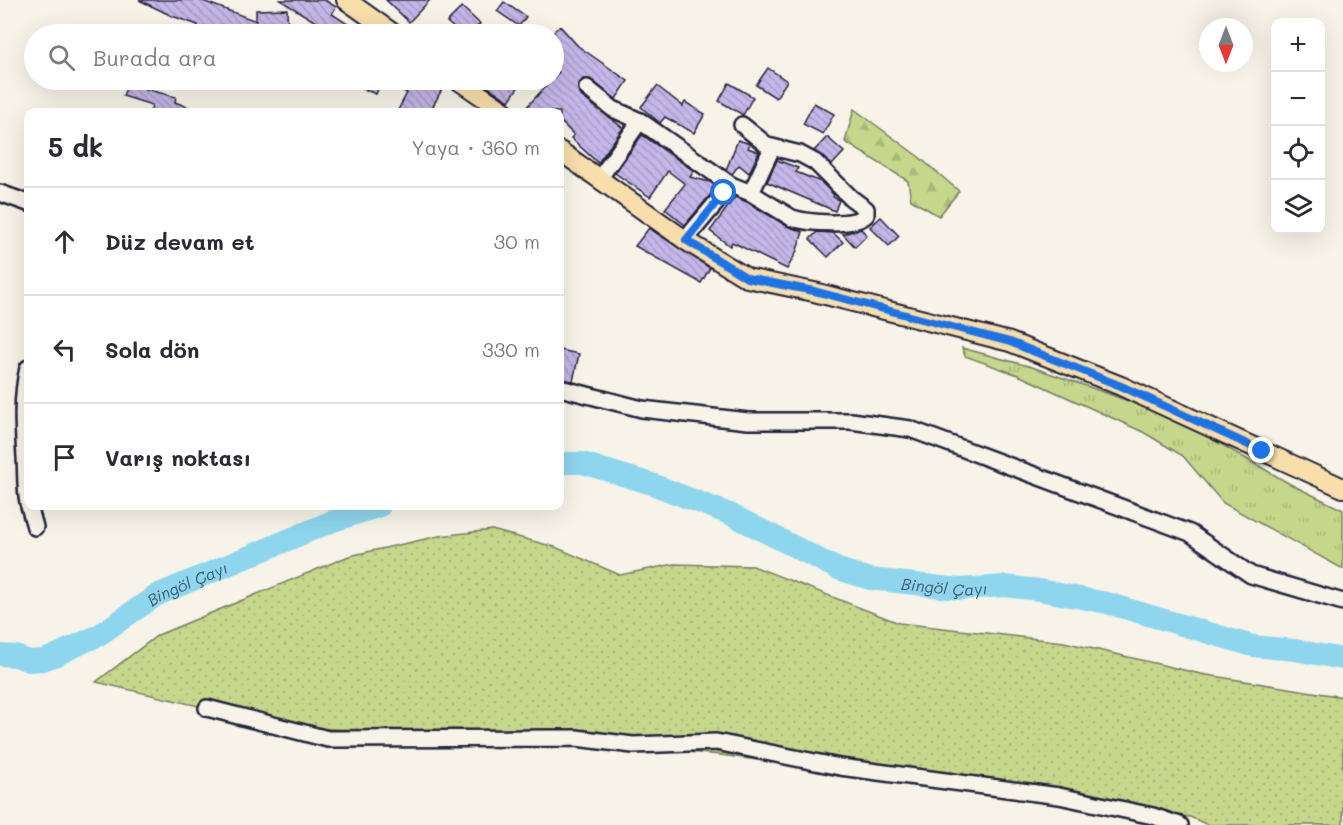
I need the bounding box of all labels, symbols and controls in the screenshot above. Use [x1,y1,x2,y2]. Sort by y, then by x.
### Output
north arrow [1199,18,1253,72]
map controls [1271,18,1325,234]
button: + [1271,18,1325,72]
search box [24,24,564,90]
icon: search [45,41,78,74]
text: Burada ara [93,43,217,72]
button: − [1271,72,1325,126]
button: locate [1271,126,1325,180]
text: 5 dk [48,130,103,164]
text: Yaya · 360 m [412,134,540,160]
route start [710,179,736,205]
button: layers [1271,180,1325,234]
icon: ahead [48,225,81,258]
text: Düz devam et [105,227,254,256]
text: 30 m [494,228,540,254]
icon: left [48,333,81,366]
text: Sola dön [105,335,199,364]
text: 330 m [482,336,540,362]
route end [1248,437,1274,463]
icon: arrive [48,441,81,474]
text: Varış noktası [105,443,251,472]
water label: Bingöl Çayı [142,556,231,610]
water label: Bingöl Çayı [900,572,988,600]

